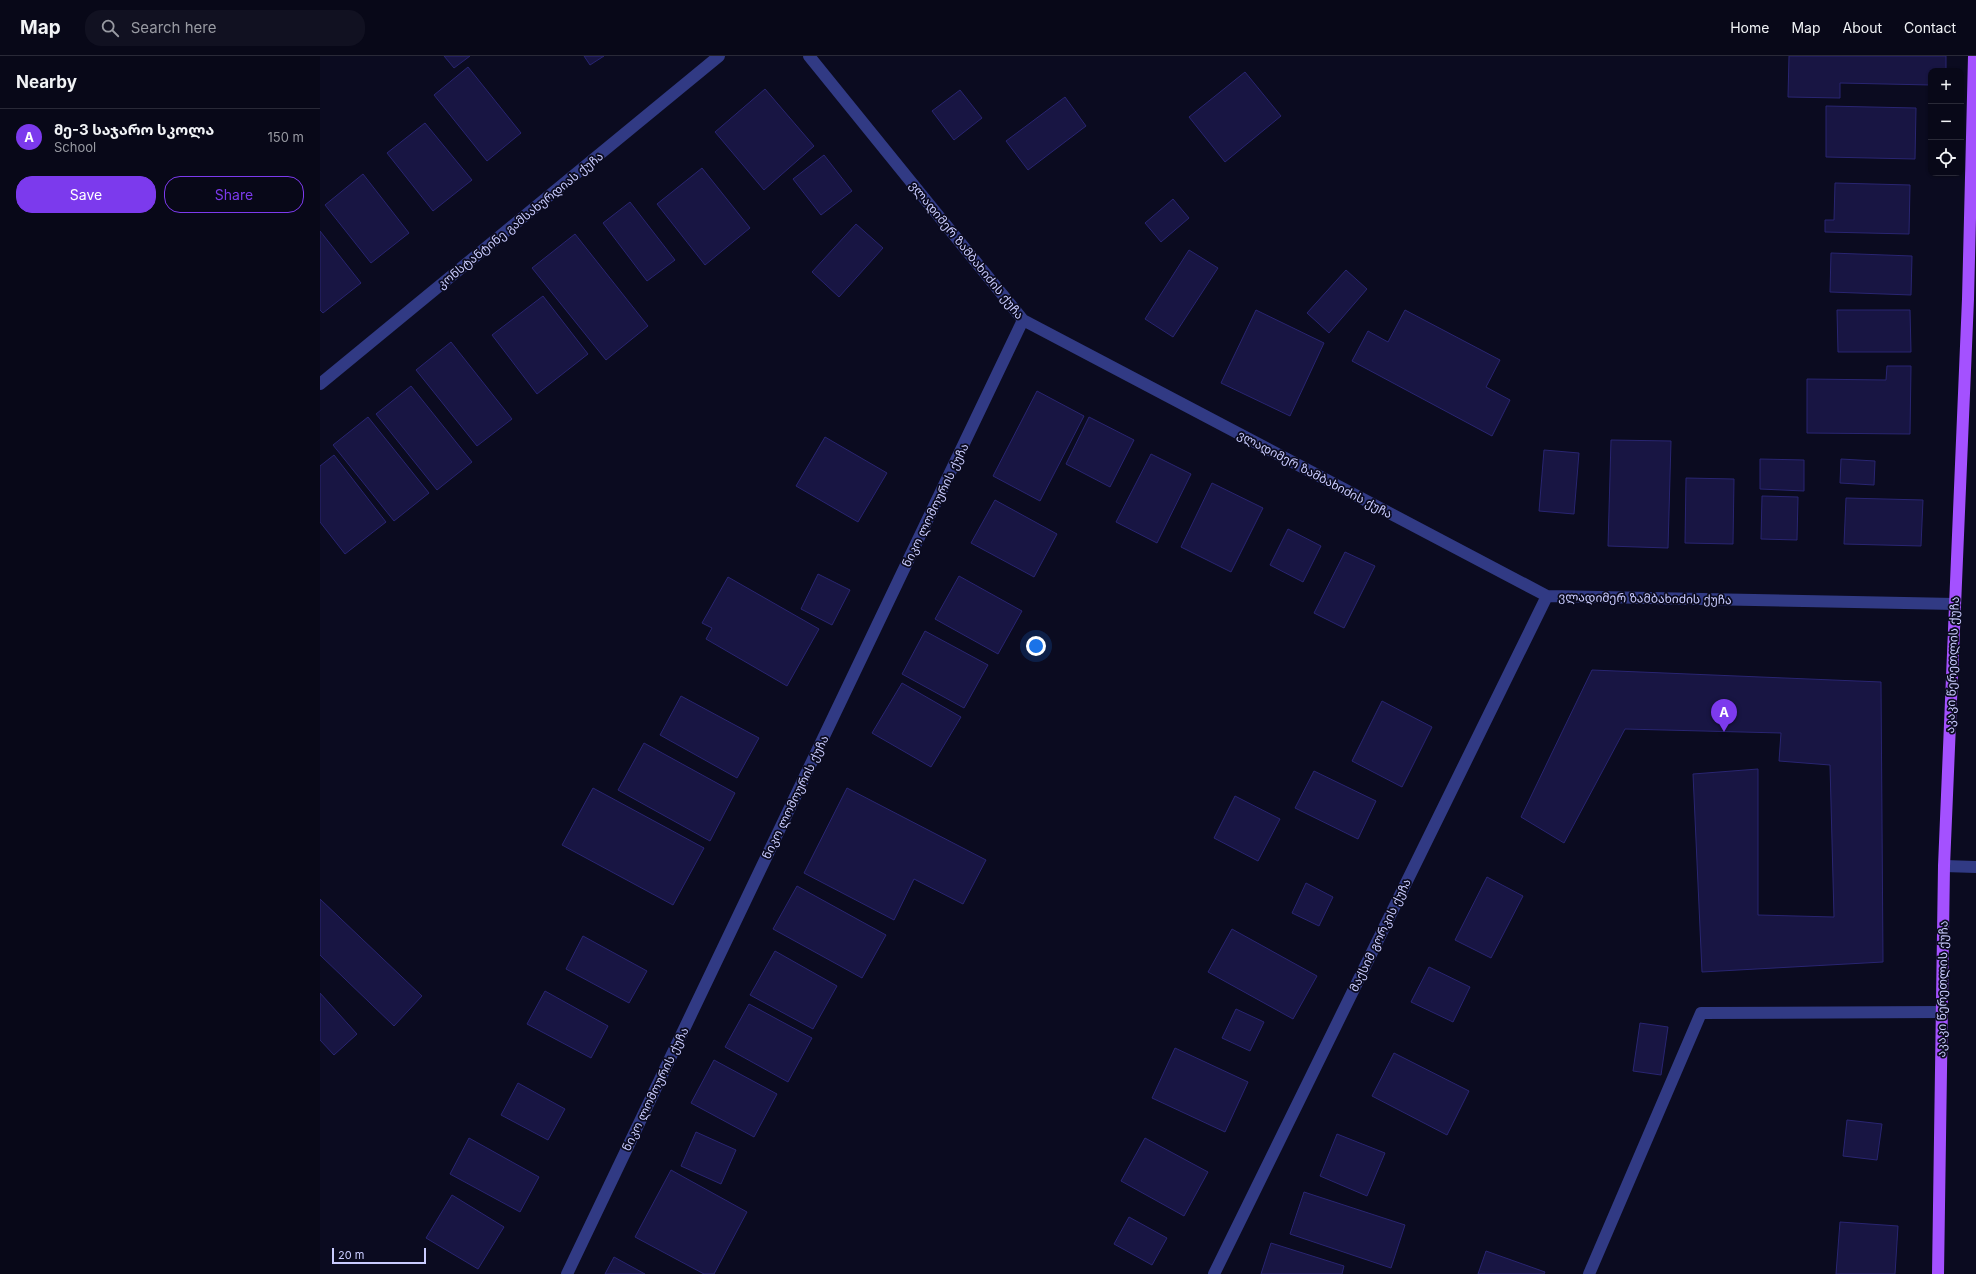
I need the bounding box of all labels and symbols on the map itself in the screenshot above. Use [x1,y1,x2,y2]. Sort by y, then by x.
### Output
street label: კონსტანტინე გამსახურდიას ქუჩა [434,148,607,292]
street label: ვლადიმერ ზამბახიძის ქუჩა [906,178,1027,323]
street label: ვლადიმერ ზამბახიძის ქუჩა [1235,427,1395,522]
street label: ნიკო ლომოურის ქუჩა [898,441,972,570]
street label: ვლადიმერ ზამბახიძის ქუჩა [1558,589,1732,608]
street label: აკაკი წერეთლის ქუჩა [1942,596,1963,734]
your location [1026,636,1046,656]
pin: A [1711,699,1737,732]
street label: ნიკო ლომოურის ქუჩა [758,733,832,862]
street label: მაქსიმ გორკის ქუჩა [1346,876,1414,994]
street label: აკაკი წერეთლის ქუჩა [1933,920,1952,1058]
street label: ნიკო ლომოურის ქუჩა [618,1025,692,1154]
scale bar [332,1246,426,1265]

